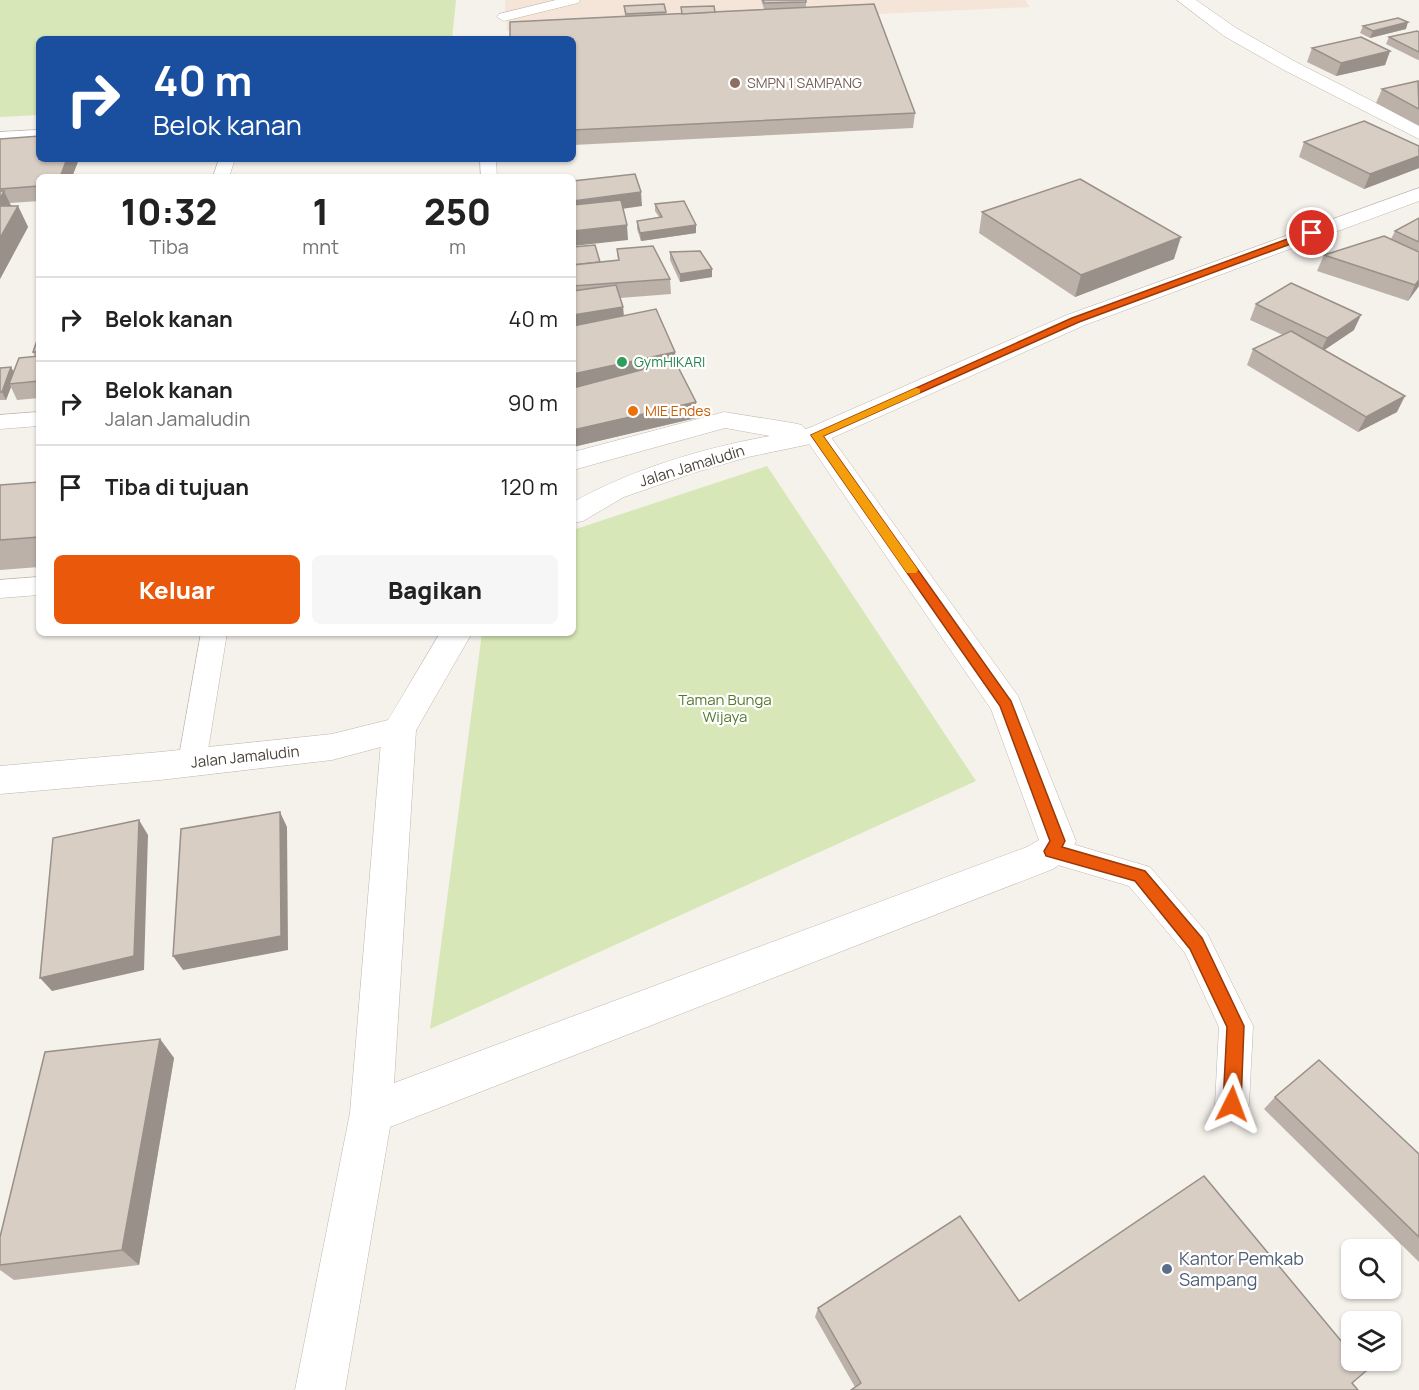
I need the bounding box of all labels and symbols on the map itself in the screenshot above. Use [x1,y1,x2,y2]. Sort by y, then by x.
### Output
place label: SMPN 1 SAMPANG [747,73,862,92]
marker: SMPN 1 SAMPANG [728,76,742,90]
pin [1286,207,1337,258]
place label: GymHIKARI [634,352,705,371]
marker: GymHIKARI [615,355,629,369]
place label: MIE Endes [645,401,711,420]
marker: MIE Endes [626,404,640,418]
street label: Jalan Jamaludin [637,440,747,492]
park label: Taman Bunga Wijaya [678,689,772,727]
street label: Jalan Jamaludin [190,740,300,773]
position arrow [1200,1072,1264,1136]
place label: Kantor Pemkab Sampang [1179,1246,1304,1291]
marker: Kantor Pemkab Sampang [1160,1262,1174,1276]

